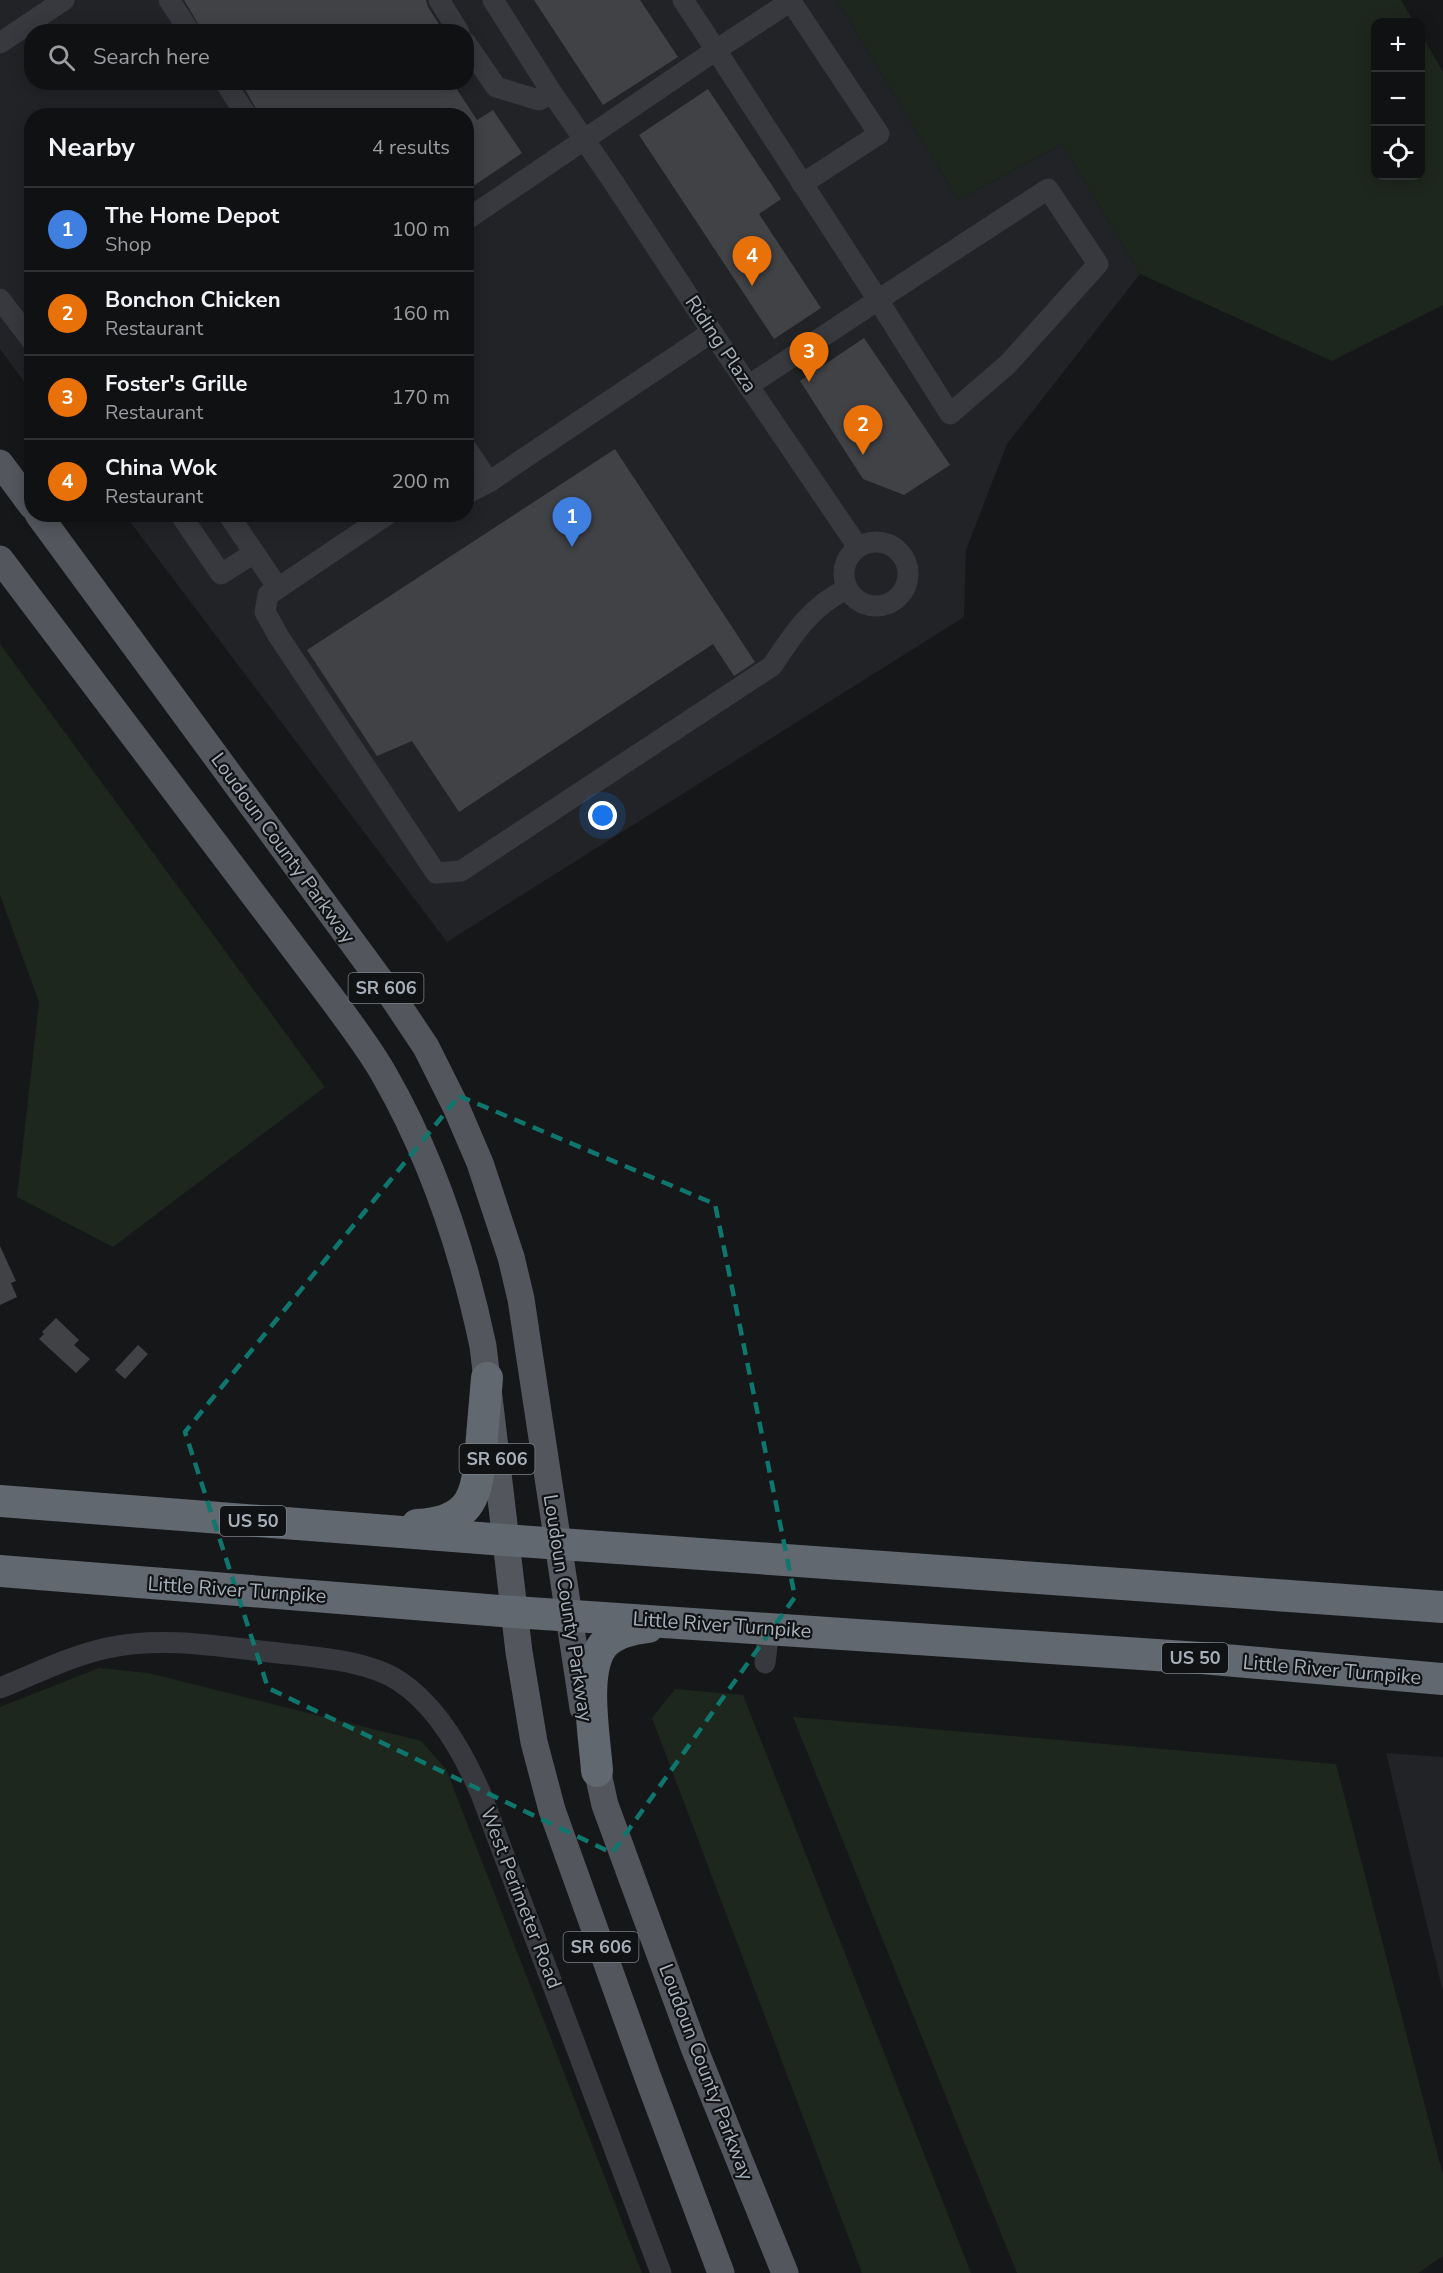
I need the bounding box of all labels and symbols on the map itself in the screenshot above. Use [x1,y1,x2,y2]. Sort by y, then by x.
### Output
pin: 4 [732,236,771,286]
street label: Riding Plaza [679,290,763,398]
pin: 3 [790,332,828,382]
pin: 2 [844,406,882,455]
pin: 1 [552,498,592,547]
street label: Loudoun County Parkway [205,747,362,949]
your location [588,801,617,830]
road number: SR 606 [348,973,424,1003]
road number: SR 606 [460,1444,534,1474]
street label: Loudoun County Parkway [537,1492,599,1724]
road number: US 50 [220,1506,286,1536]
street label: Little River Turnpike [147,1570,327,1610]
street label: Little River Turnpike [632,1605,812,1645]
road number: US 50 [1162,1643,1228,1673]
street label: Little River Turnpike [1242,1649,1422,1691]
street label: West Perimeter Road [474,1804,568,1992]
road number: SR 606 [564,1932,638,1962]
street label: Loudoun County Parkway [652,1960,760,2185]

